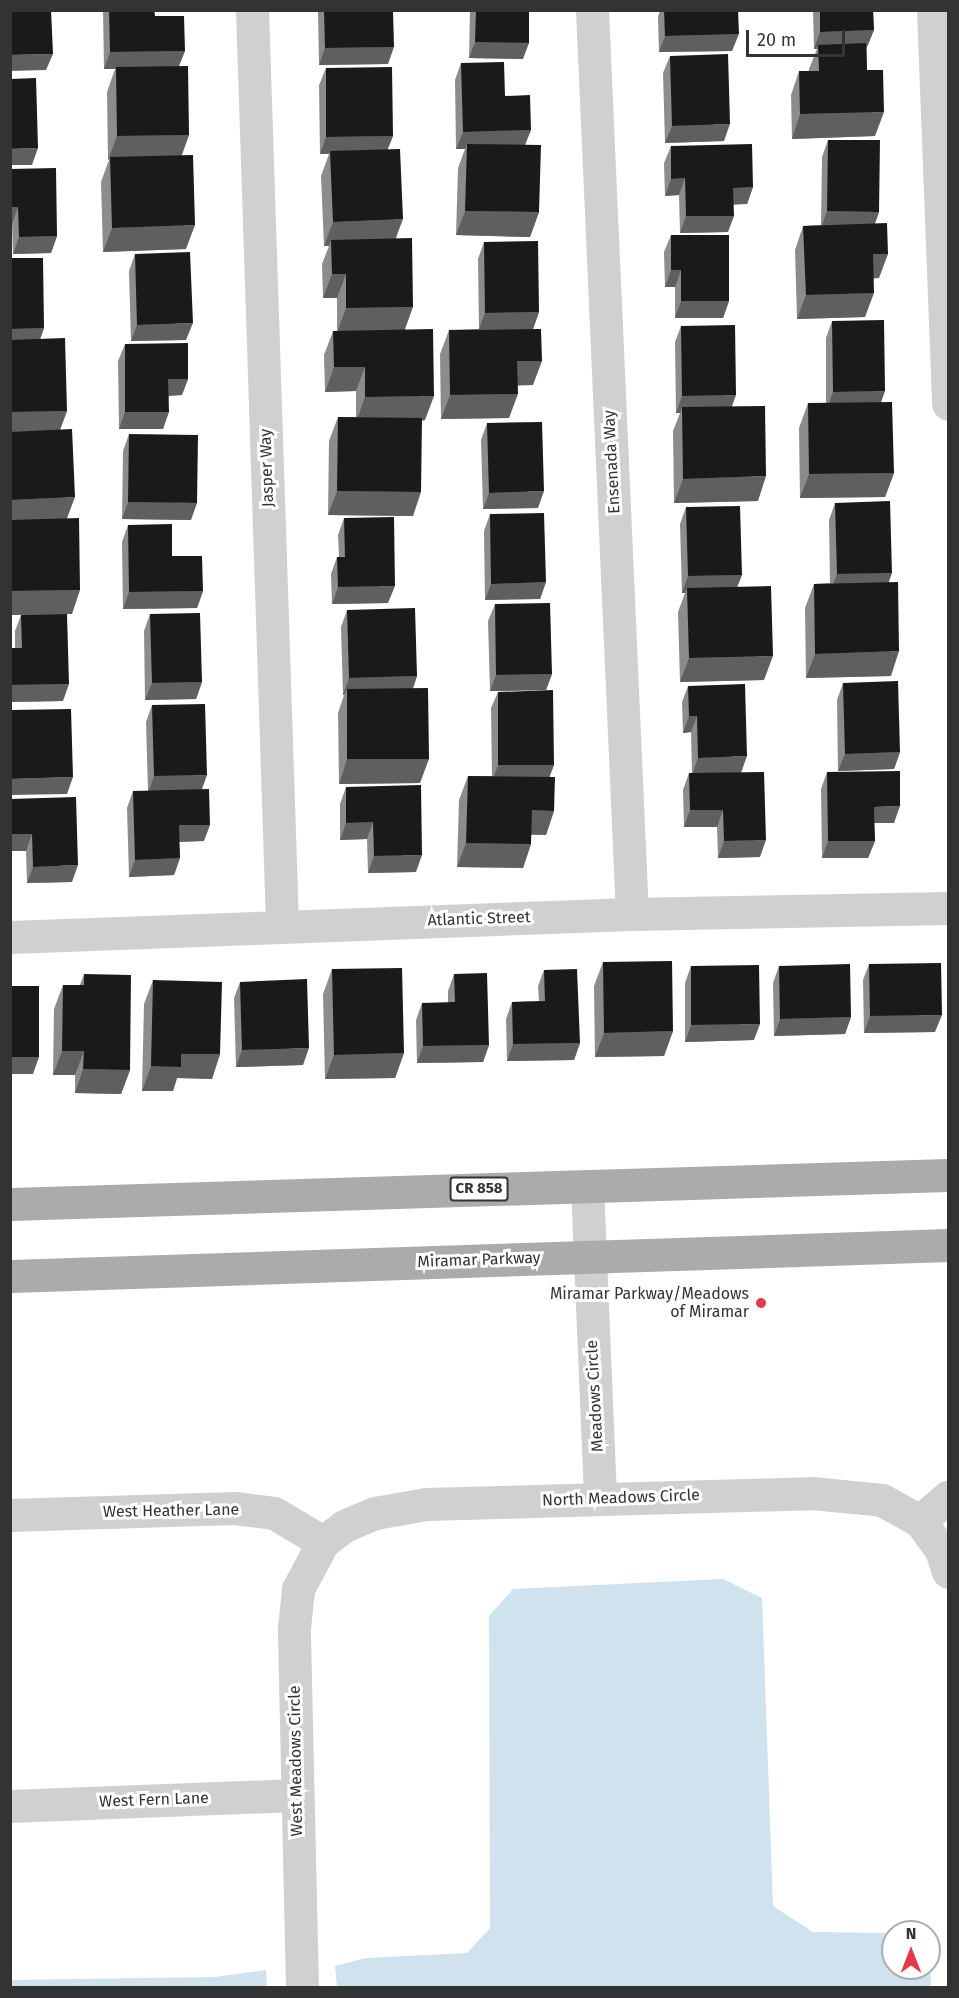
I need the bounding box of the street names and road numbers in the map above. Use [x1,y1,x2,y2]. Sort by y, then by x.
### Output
street label: Ensenada Way [600,410,624,514]
street label: Jasper Way [256,428,278,508]
street label: Atlantic Street [427,908,531,930]
road number: CR 858 [449,1177,509,1201]
street label: Miramar Parkway [417,1248,541,1272]
street label: Meadows Circle [582,1340,608,1452]
street label: North Meadows Circle [542,1486,700,1510]
street label: West Heather Lane [103,1500,239,1522]
street label: West Meadows Circle [285,1685,307,1837]
street label: West Fern Lane [99,1788,209,1812]

